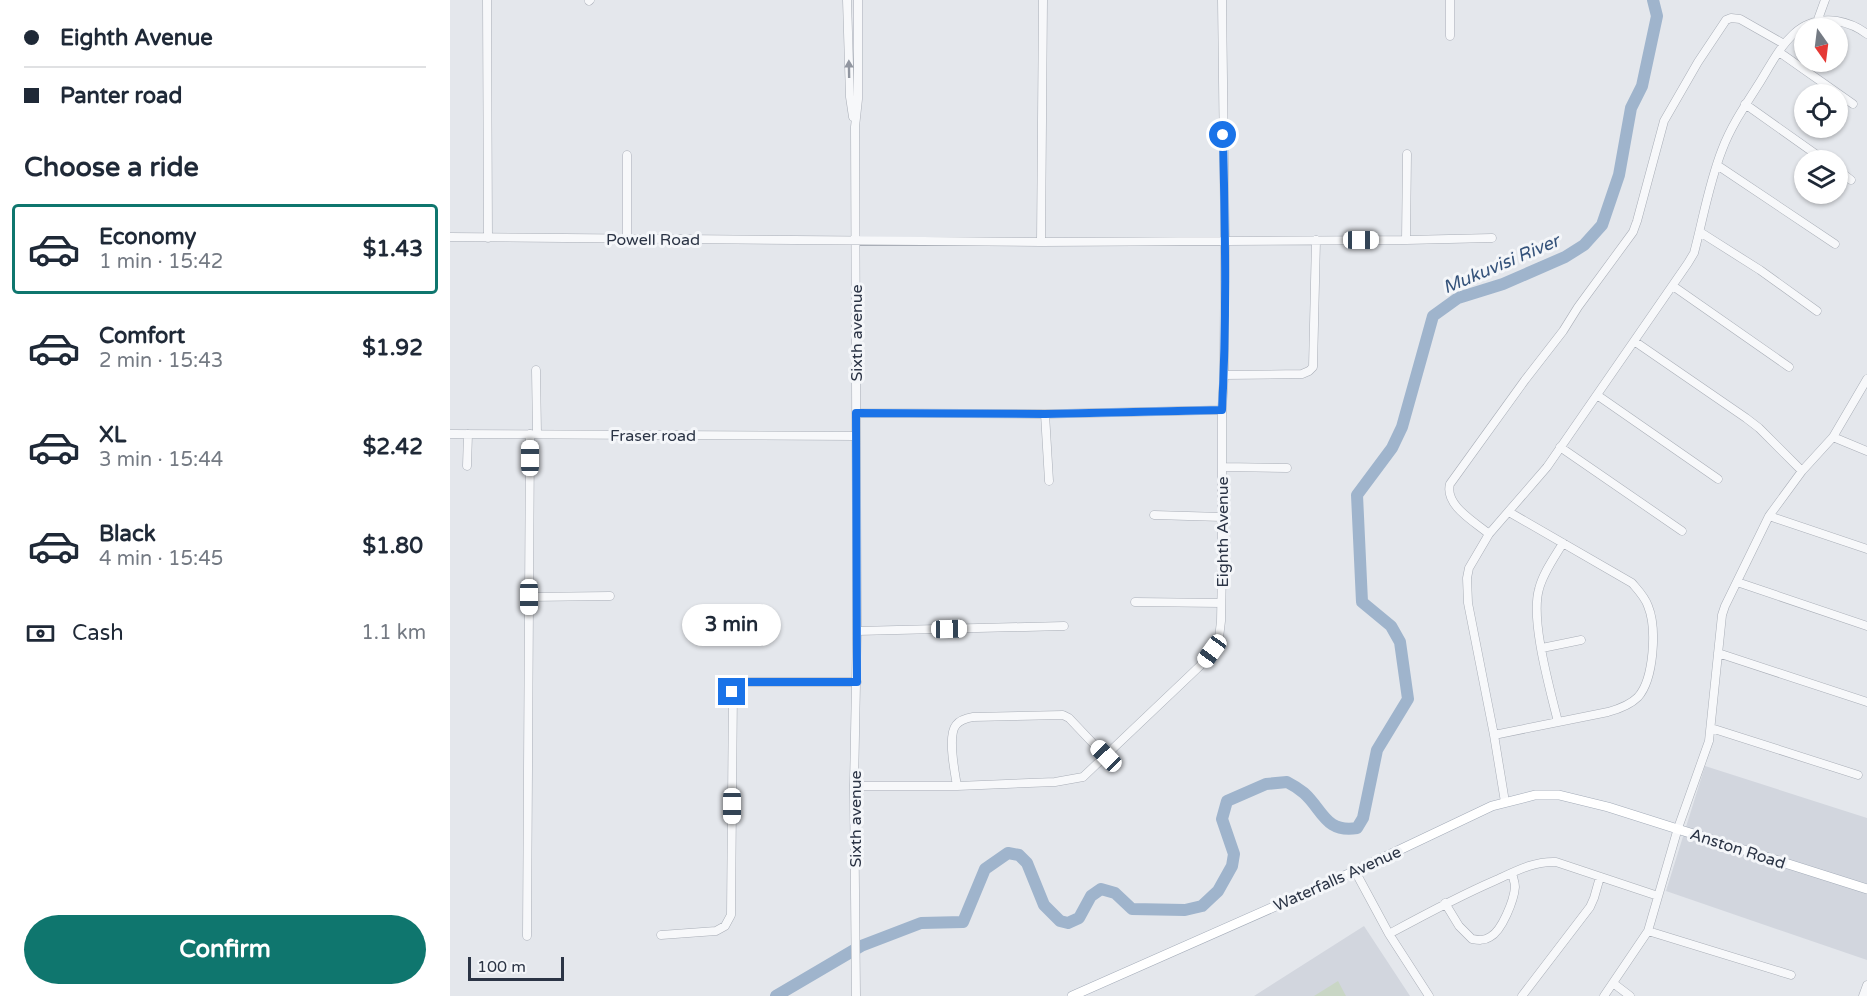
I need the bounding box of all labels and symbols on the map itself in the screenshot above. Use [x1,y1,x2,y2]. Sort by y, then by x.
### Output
north arrow [1794,18,1848,72]
one-way arrow [844,60,853,79]
route start [1209,121,1236,148]
water label: Mukuvisi River [1439,229,1565,298]
street label: Powell Road [606,230,700,250]
car [1343,231,1379,249]
street label: Sixth avenue [847,284,867,382]
street label: Fraser road [610,426,696,446]
car [521,440,539,476]
street label: Eighth Avenue [1213,476,1233,588]
car [520,579,538,615]
callout: 3 min [682,605,782,647]
car [931,620,967,638]
car [1194,631,1230,671]
route end [718,678,745,705]
car [1087,737,1125,775]
street label: Sixth avenue [846,770,866,868]
car [723,788,741,824]
street label: Anston Road [1688,824,1788,874]
street label: Waterfalls Avenue [1271,842,1404,916]
scale bar [468,954,564,982]

